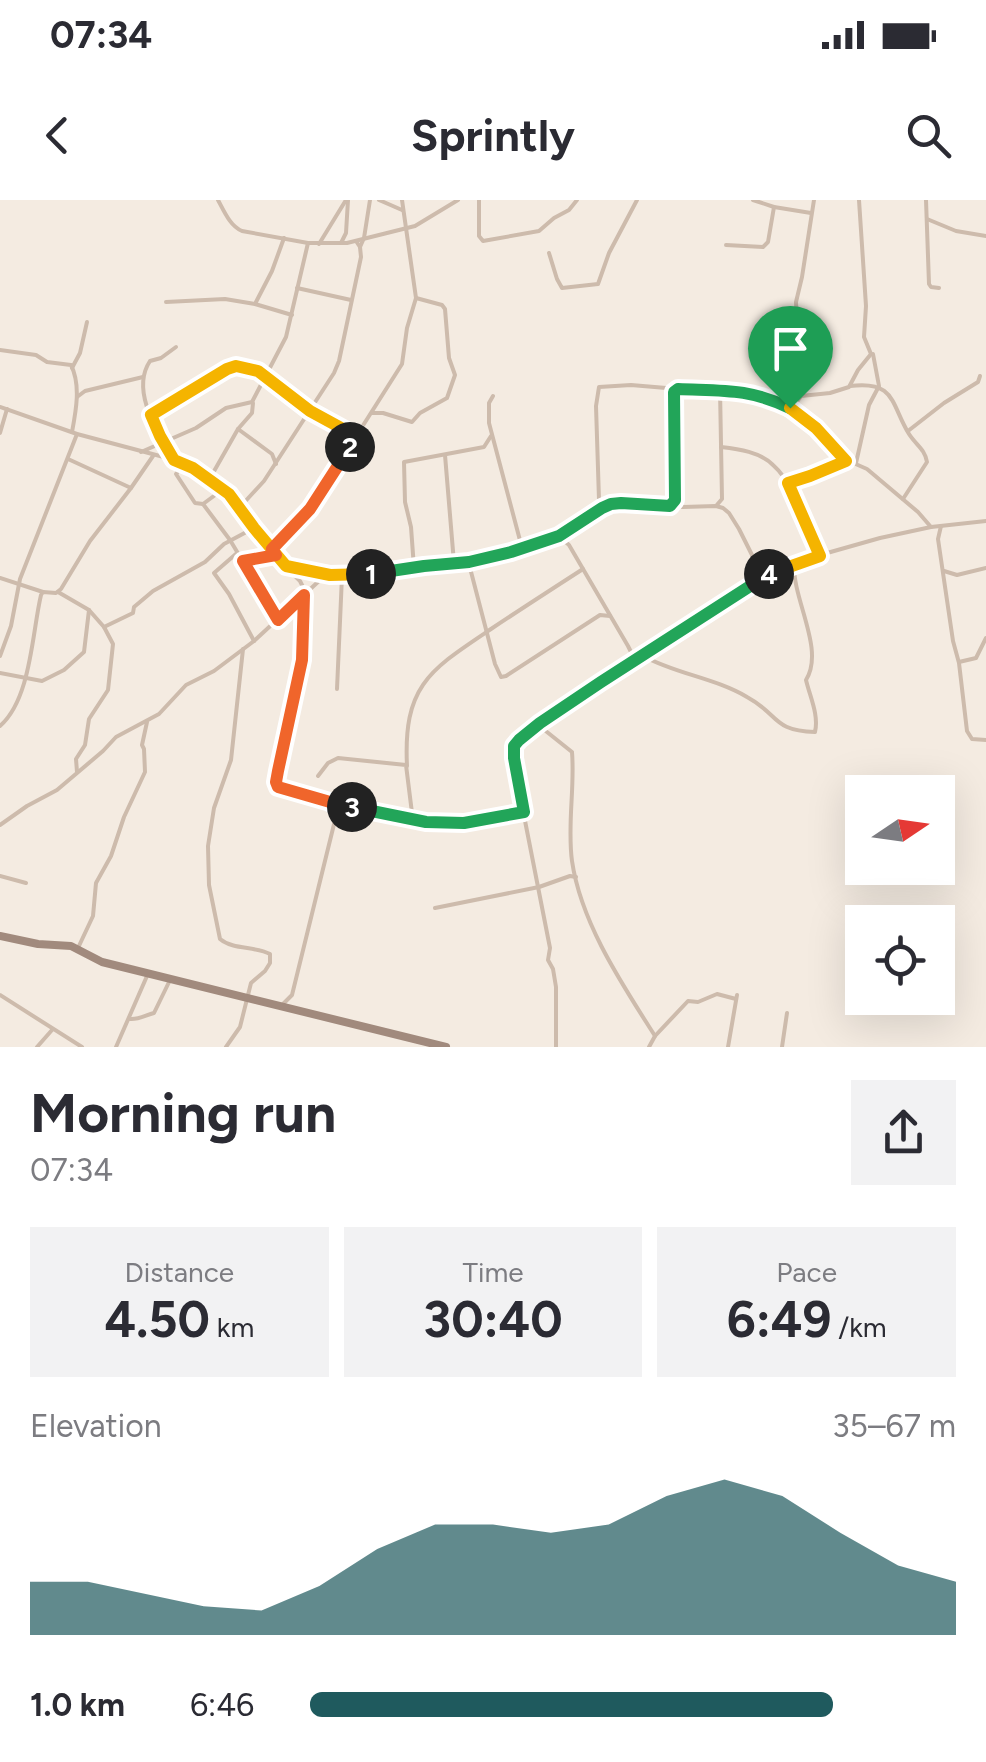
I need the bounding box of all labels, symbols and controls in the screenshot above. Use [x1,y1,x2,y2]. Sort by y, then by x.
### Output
text: 07:34 [50,12,152,58]
icon: back [30,108,85,163]
text: Sprintly [411,108,575,162]
icon: search [901,108,956,163]
pin [748,306,833,409]
icon: arrive [763,321,818,376]
pin: 2 [325,422,375,472]
text: 2 [342,430,358,464]
pin: 1 [346,549,396,599]
pin: 4 [744,549,794,599]
text: 1 [365,557,377,591]
text: 4 [760,557,778,591]
north arrow [845,775,955,885]
map controls [845,775,955,1015]
pin: 3 [327,782,377,832]
text: 3 [344,790,360,824]
button: locate [845,905,955,1015]
text: Morning run [30,1080,336,1146]
button: share [851,1080,956,1185]
text: 07:34 [30,1151,113,1189]
text: Distance [124,1255,234,1289]
text: Time [462,1255,524,1289]
text: Pace [776,1255,837,1289]
text: 4.50 [104,1289,210,1350]
text: 30:40 [423,1289,563,1350]
text: 6:49 [727,1289,831,1350]
text: km [210,1310,254,1344]
text: /km [831,1310,887,1344]
text: Elevation [30,1407,162,1445]
text: 35–67 m [832,1407,956,1445]
text: 1.0 km [30,1686,125,1724]
text: 6:46 [190,1686,254,1724]

